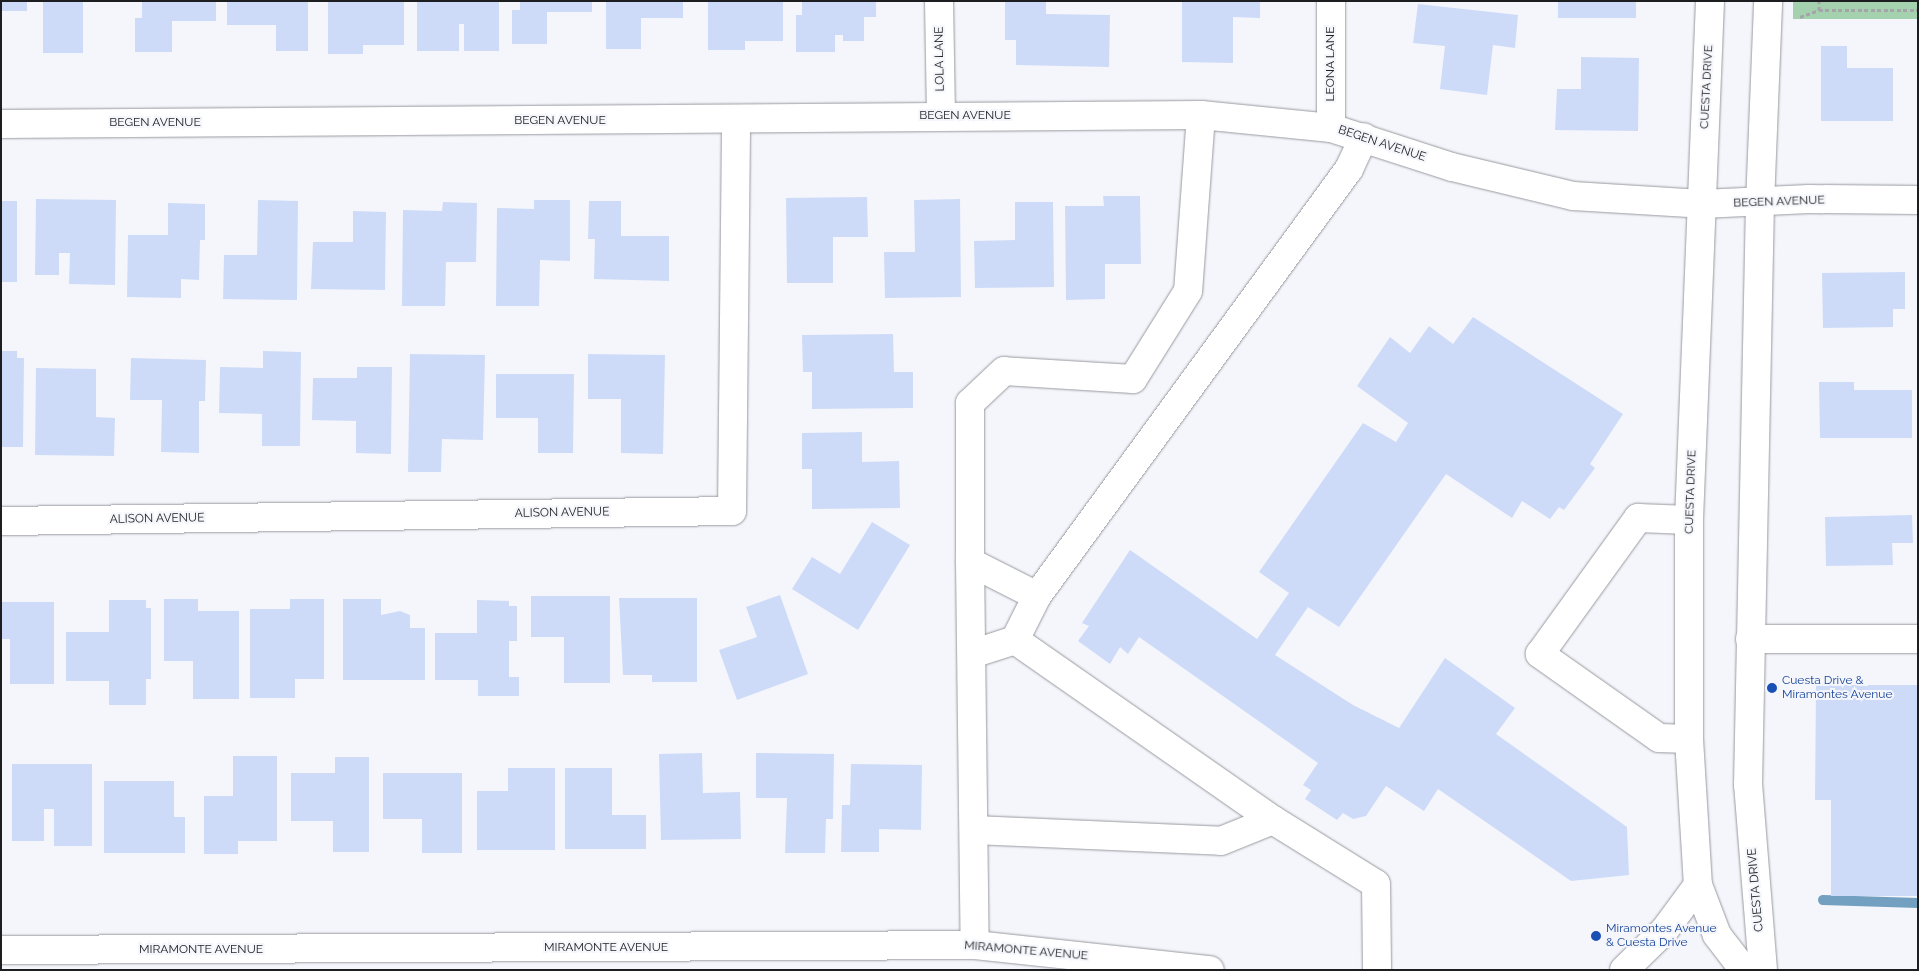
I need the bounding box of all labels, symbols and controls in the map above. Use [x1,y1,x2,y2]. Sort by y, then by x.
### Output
street label: LOLA LANE [932,26,948,92]
street label: LEONA LANE [1324,26,1338,102]
street label: CUESTA DRIVE [1698,45,1716,129]
street label: BEGEN AVENUE [919,109,1011,123]
street label: BEGEN AVENUE [514,114,606,128]
street label: BEGEN AVENUE [109,116,201,130]
street label: BEGEN AVENUE [1336,123,1428,165]
street label: BEGEN AVENUE [1733,193,1825,211]
street label: CUESTA DRIVE [1682,450,1700,534]
street label: ALISON AVENUE [514,505,610,521]
street label: ALISON AVENUE [109,511,205,527]
place label: Cuesta Drive & Miramontes Avenue [1782,674,1893,702]
marker: Cuesta Drive & Miramontes Avenue [1766,682,1778,694]
street label: CUESTA DRIVE [1745,847,1767,933]
place label: Miramontes Avenue & Cuesta Drive [1606,922,1717,950]
marker: Miramontes Avenue & Cuesta Drive [1590,930,1602,942]
street label: MIRAMONTE AVENUE [963,938,1089,964]
street label: MIRAMONTE AVENUE [544,941,668,955]
street label: MIRAMONTE AVENUE [139,943,263,957]

